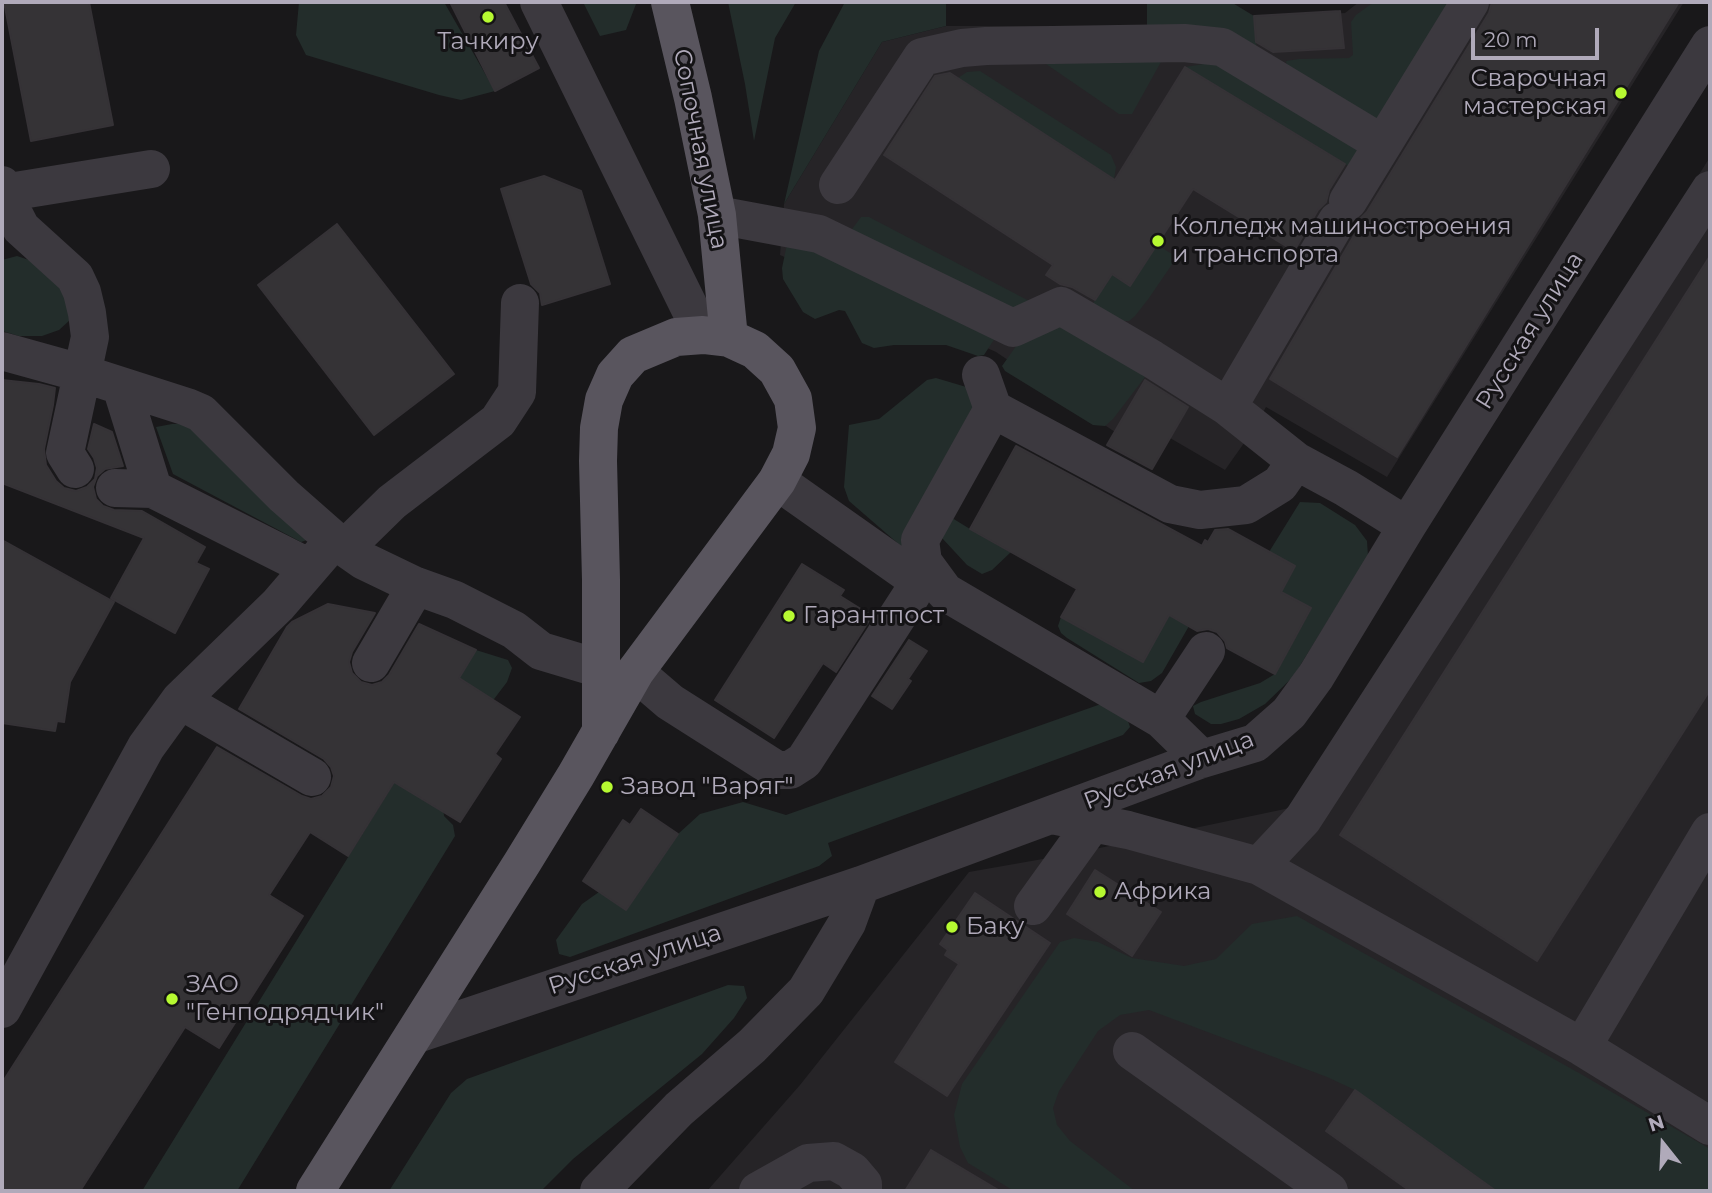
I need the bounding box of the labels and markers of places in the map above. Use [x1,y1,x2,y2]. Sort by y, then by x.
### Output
marker: Тачкиру [480,9,496,25]
place label: Тачкиру [437,28,539,56]
place label: Сварочная мастерская [1463,65,1607,121]
marker: Сварочная мастерская [1613,85,1629,101]
place label: Колледж машиностроения и транспорта [1172,213,1512,269]
marker: Колледж машиностроения и транспорта [1150,233,1166,249]
place label: Гарантпост [803,602,944,630]
marker: Гарантпост [781,608,797,624]
place label: Завод "Варяг" [621,773,793,801]
marker: Завод "Варяг" [599,779,615,795]
place label: Африка [1114,878,1211,906]
marker: Африка [1092,884,1108,900]
place label: Баку [966,913,1024,941]
marker: Баку [944,919,960,935]
place label: ЗАО "Генподрядчик" [186,971,384,1027]
marker: ЗАО "Генподрядчик" [164,991,180,1007]

